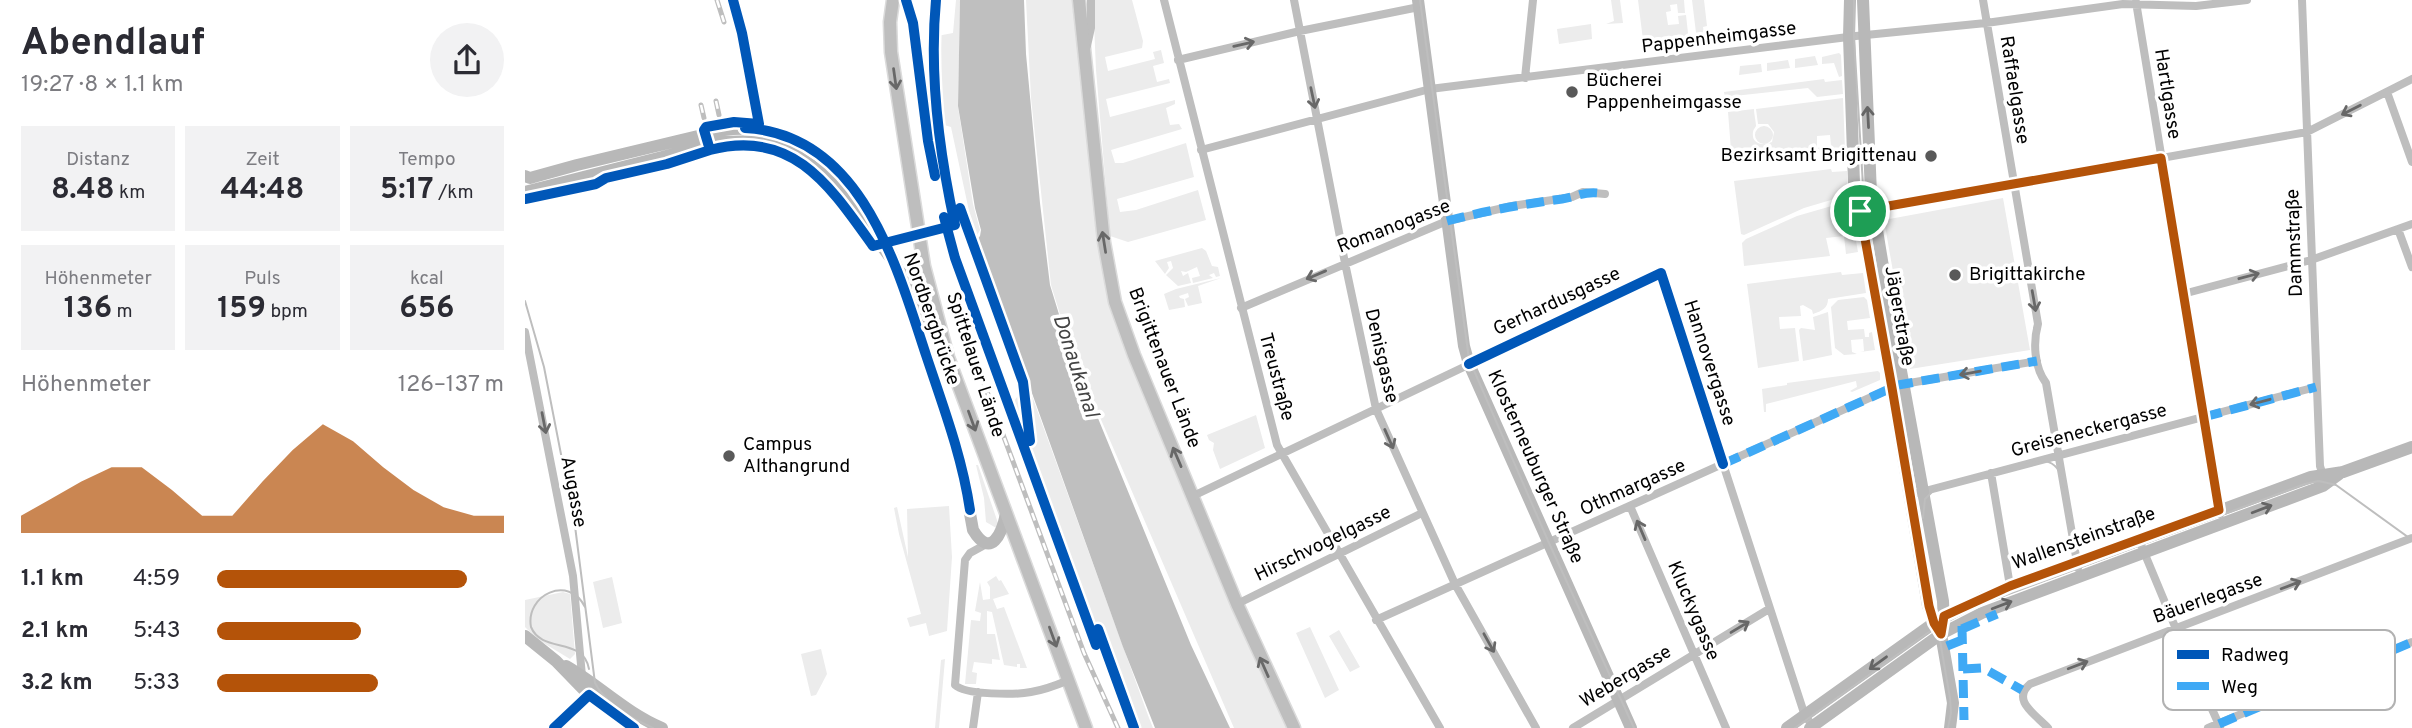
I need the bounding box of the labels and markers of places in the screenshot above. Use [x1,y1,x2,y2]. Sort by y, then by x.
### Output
place label: Bücherei Pappenheimgasse [1586,69,1742,115]
marker: Bücherei Pappenheimgasse [1564,84,1580,100]
place label: Bezirksamt Brigittenau [1721,144,1917,168]
marker: Bezirksamt Brigittenau [1923,148,1939,164]
pin [1830,181,1890,241]
place label: Brigittakirche [1969,263,2086,287]
marker: Brigittakirche [1947,267,1963,283]
place label: Campus Althangrund [743,433,850,479]
marker: Campus Althangrund [721,448,737,464]

